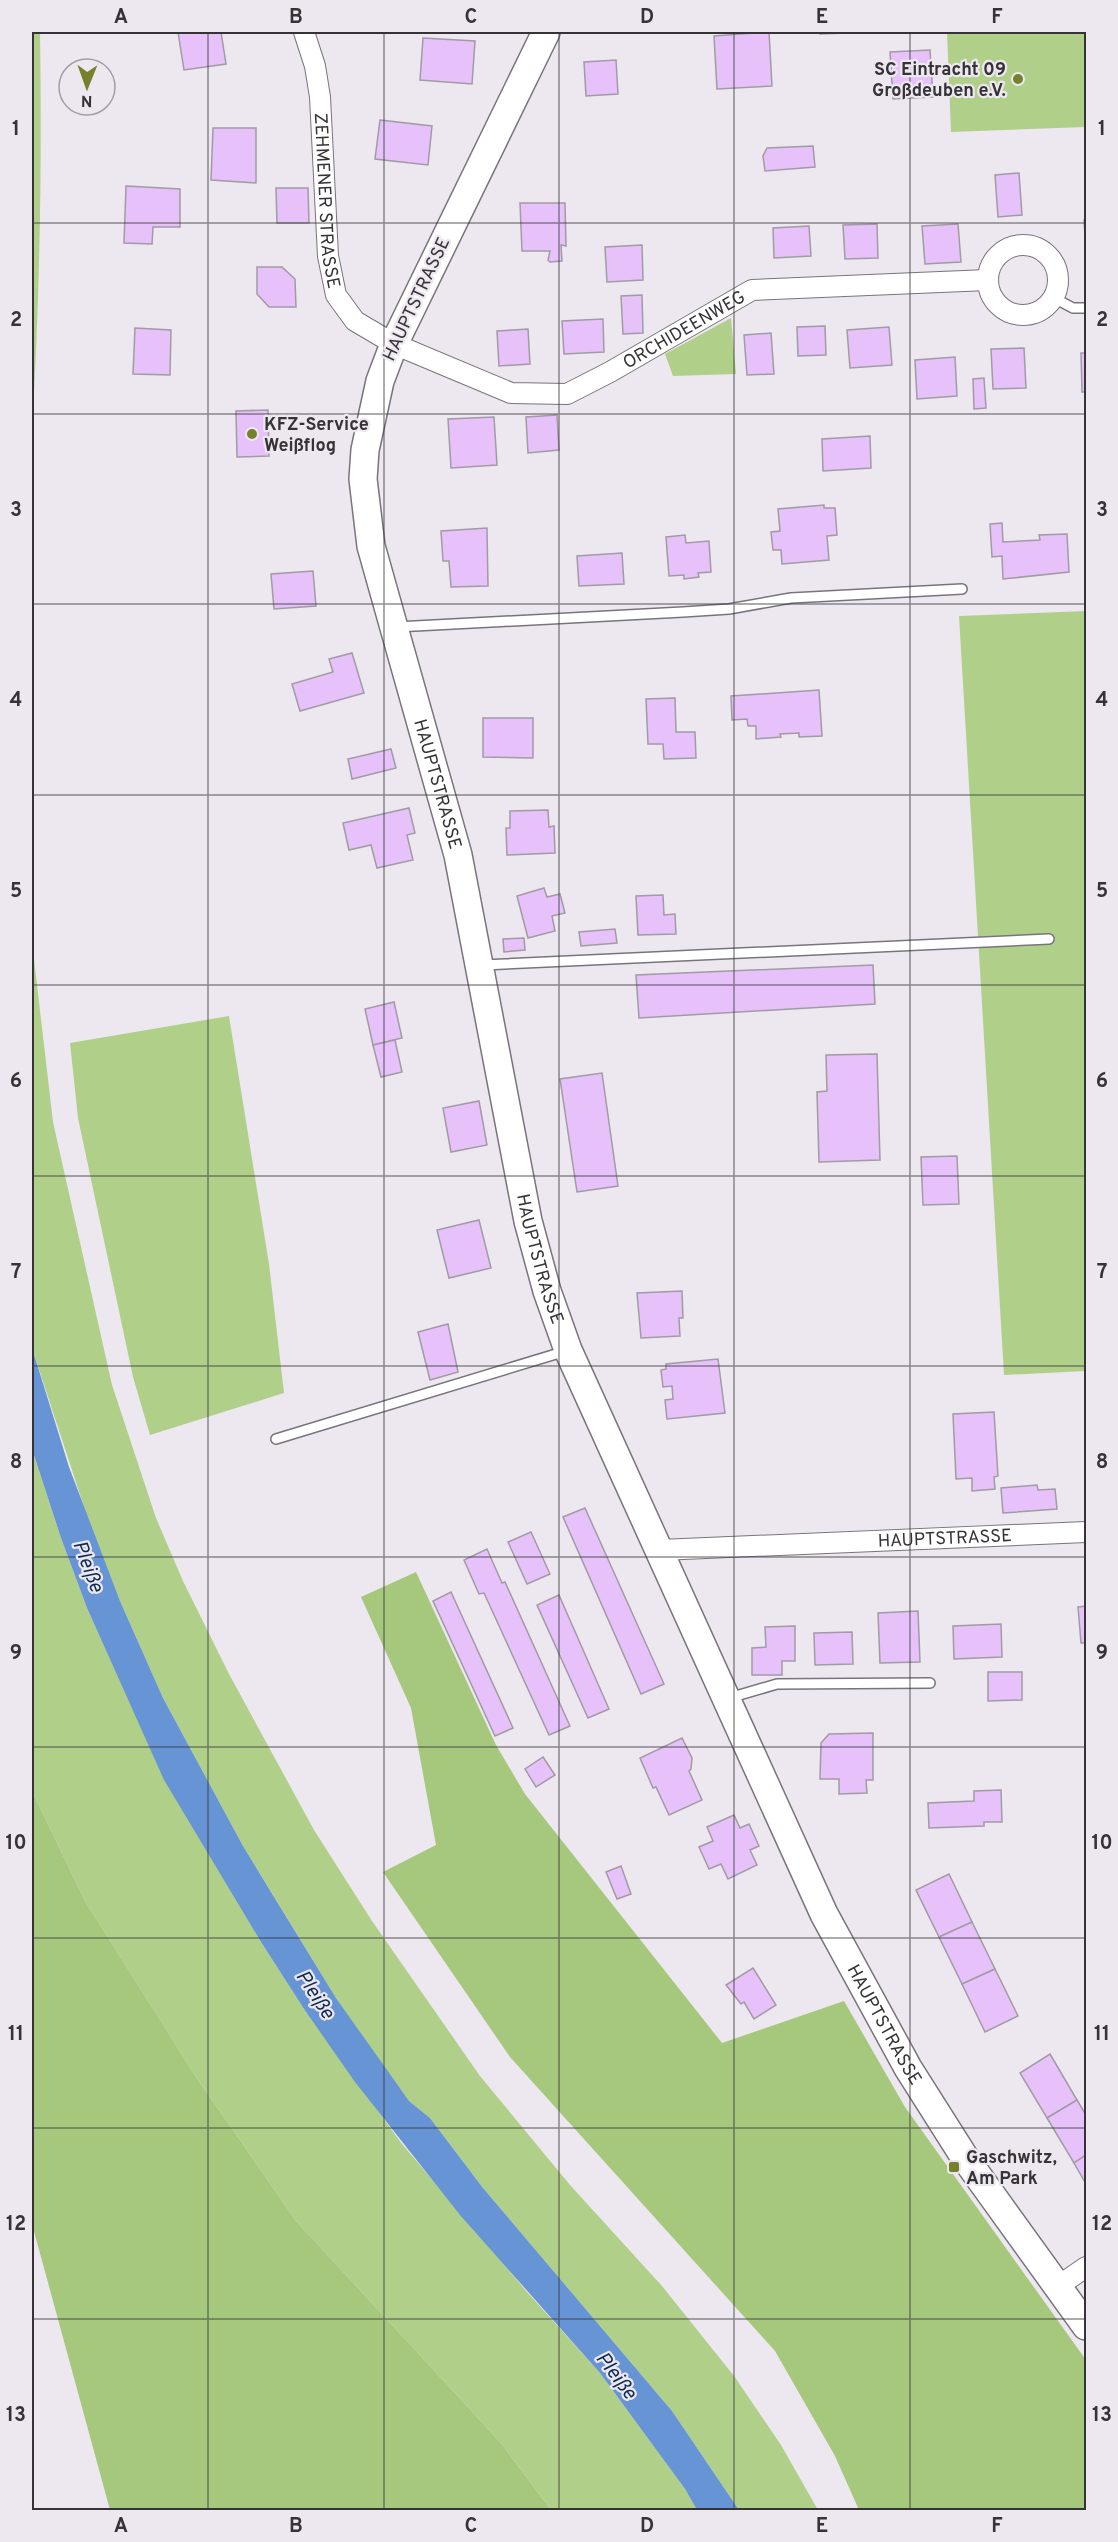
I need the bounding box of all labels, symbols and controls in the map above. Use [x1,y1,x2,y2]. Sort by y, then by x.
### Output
text: A [114,5,128,31]
text: B [289,5,303,31]
text: C [465,5,477,31]
text: D [640,5,654,31]
text: E [816,5,828,31]
text: F [991,5,1003,31]
north arrow [57,57,117,117]
place label: SC Eintracht 09 Großdeuben e.V. [872,59,1006,103]
marker: SC Eintracht 09 Großdeuben e.V. [1011,72,1025,86]
text: N [81,90,93,110]
street label: ZEHMENER STRASSE [308,112,344,291]
text: 1 [12,117,20,143]
text: 1 [1098,117,1106,143]
street label: HAUPTSTRASSE [379,234,456,365]
street label: ORCHIDEENWEG [619,286,750,375]
text: 2 [10,308,22,334]
text: 2 [1096,308,1108,334]
place label: KFZ-Service Weißflog [264,414,369,458]
marker: KFZ-Service Weißflog [245,427,259,441]
text: 3 [10,498,22,524]
text: 3 [1096,498,1108,524]
text: 4 [10,688,22,714]
text: 4 [1096,688,1108,714]
street label: HAUPTSTRASSE [407,717,466,852]
text: 5 [10,879,22,905]
text: 5 [1096,879,1108,905]
text: 6 [10,1069,22,1095]
text: 6 [1096,1069,1108,1095]
street label: HAUPTSTRASSE [510,1192,568,1328]
text: 7 [11,1260,21,1286]
text: 7 [1097,1260,1107,1286]
text: 8 [10,1450,22,1476]
text: 8 [1096,1450,1108,1476]
street label: HAUPTSTRASSE [877,1525,1012,1554]
water label: Pleiße [65,1537,109,1597]
text: 9 [10,1641,22,1667]
text: 9 [1096,1641,1108,1667]
text: 10 [5,1831,27,1857]
text: 10 [1091,1831,1113,1857]
street label: HAUPTSTRASSE [841,1961,926,2090]
water label: Pleiße [289,1966,340,2025]
text: 11 [8,2022,24,2048]
text: 11 [1094,2022,1110,2048]
place label: Gaschwitz, Am Park [966,2147,1057,2191]
marker: Gaschwitz, Am Park [947,2160,961,2174]
text: 12 [6,2212,26,2238]
text: 12 [1092,2212,1112,2238]
water label: Pleiße [589,2347,642,2406]
text: 13 [6,2403,26,2429]
text: 13 [1092,2403,1112,2429]
text: A [114,2514,128,2540]
text: B [289,2514,303,2540]
text: C [465,2514,477,2540]
text: D [640,2514,654,2540]
text: E [816,2514,828,2540]
text: F [991,2514,1003,2540]

